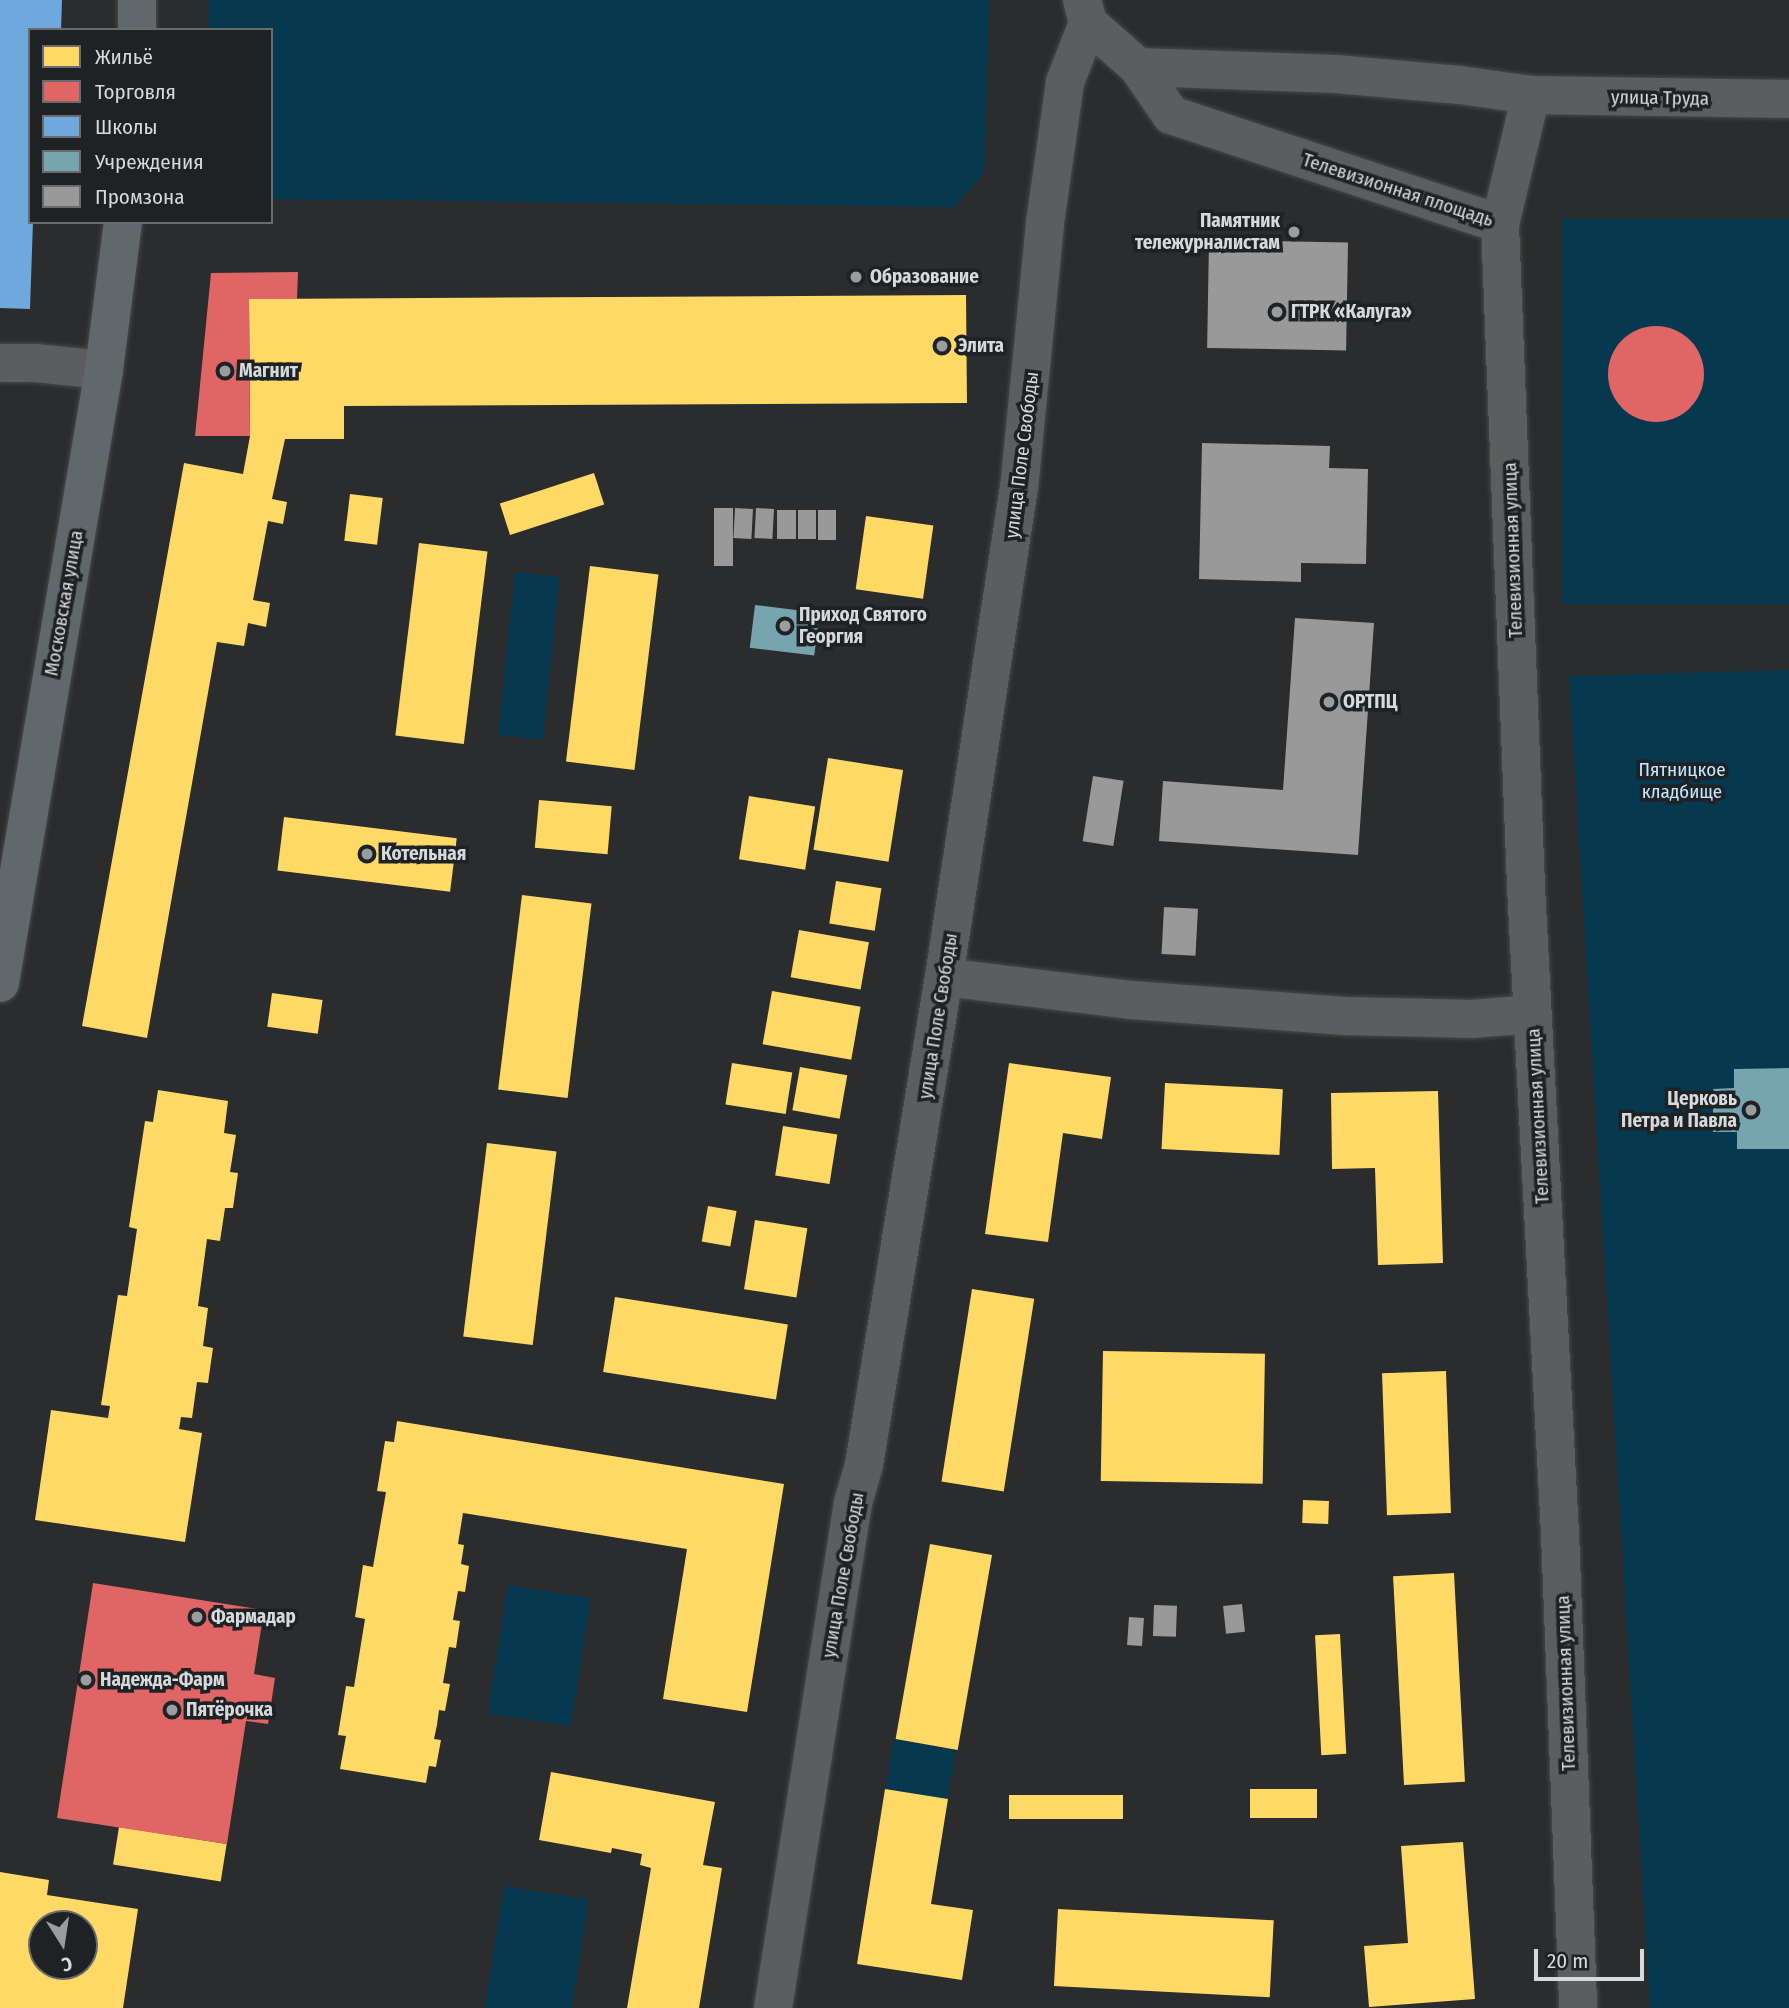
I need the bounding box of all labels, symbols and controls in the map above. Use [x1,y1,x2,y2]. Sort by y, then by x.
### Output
legend [28,28,273,224]
text: Жильё [95,44,153,70]
text: Торговля [95,79,176,105]
street label: улица Труда [1611,86,1709,110]
text: Школы [95,114,158,140]
street label: Телевизионная площадь [1300,148,1496,232]
text: Учреждения [95,149,204,175]
text: Промзона [95,184,184,210]
place label: Памятник тележурналистам [1135,210,1280,254]
marker: Памятник тележурналистам [1286,224,1302,240]
place label: Образование [870,266,979,288]
marker: Образование [848,269,864,285]
place label: ГТРК «Калуга» [1291,301,1412,323]
marker: ГТРК «Калуга» [1269,304,1285,320]
place label: Элита [958,335,1004,357]
marker: Элита [932,336,952,356]
place label: Магнит [239,360,298,382]
marker: Магнит [217,363,233,379]
street label: улица Поле Свободы [1000,370,1044,540]
street label: Телевизионная улица [1499,462,1527,638]
street label: Московская улица [40,528,88,678]
place label: Приход Святого Георгия [799,604,927,648]
marker: Приход Святого Георгия [777,618,793,634]
place label: ОРТПЦ [1343,691,1397,713]
marker: ОРТПЦ [1321,694,1337,710]
park label: Пятницкое кладбище [1638,759,1726,803]
place label: Котельная [381,843,466,865]
marker: Котельная [359,846,375,862]
street label: улица Поле Свободы [914,931,962,1101]
street label: Телевизионная улица [1522,1028,1554,1204]
place label: Церковь Петра и Павла [1621,1088,1737,1132]
marker: Церковь Петра и Павла [1743,1102,1759,1118]
street label: улица Поле Свободы [817,1490,869,1660]
street label: Телевизионная улица [1552,1595,1580,1771]
place label: Фармадар [211,1606,296,1628]
marker: Фармадар [189,1609,205,1625]
place label: Надежда-Фарм [100,1669,225,1691]
marker: Надежда-Фарм [78,1672,94,1688]
place label: Пятёрочка [186,1699,273,1721]
marker: Пятёрочка [164,1702,180,1718]
north arrow [28,1910,98,1980]
scale bar [1537,1934,1647,1978]
text: 20 m [1547,1948,1588,1974]
text: С [60,1952,74,1976]

